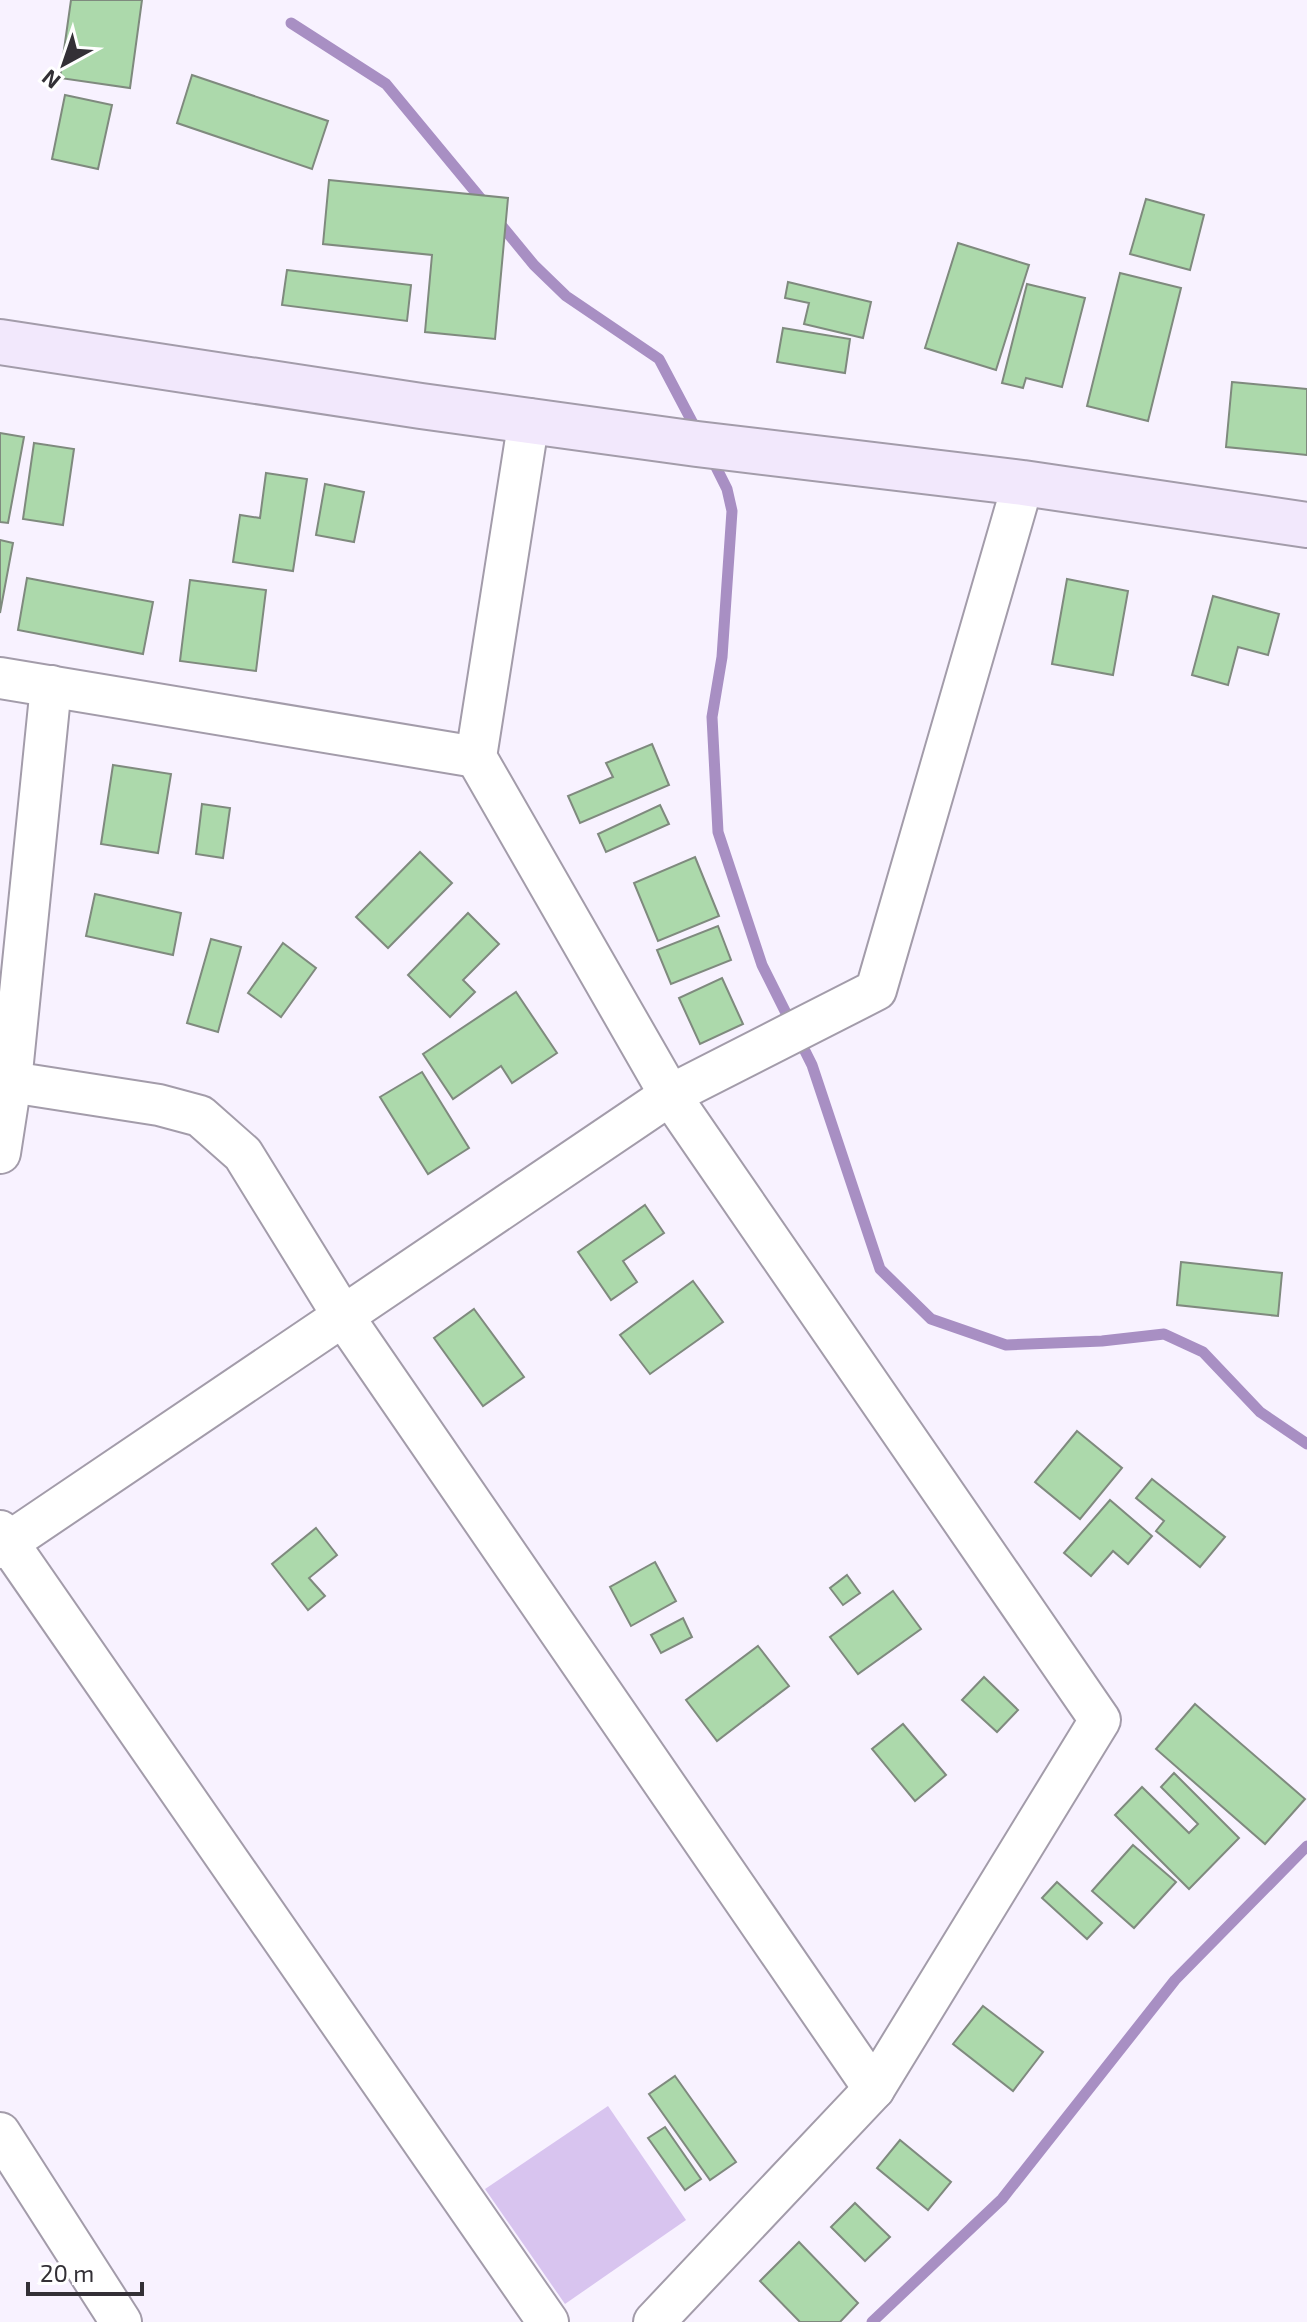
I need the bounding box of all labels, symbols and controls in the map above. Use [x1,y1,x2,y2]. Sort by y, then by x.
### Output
north arrow [24,24,104,104]
text: N [36,65,65,95]
scale bar [28,2246,142,2296]
text: 20 m [40,2258,94,2287]

